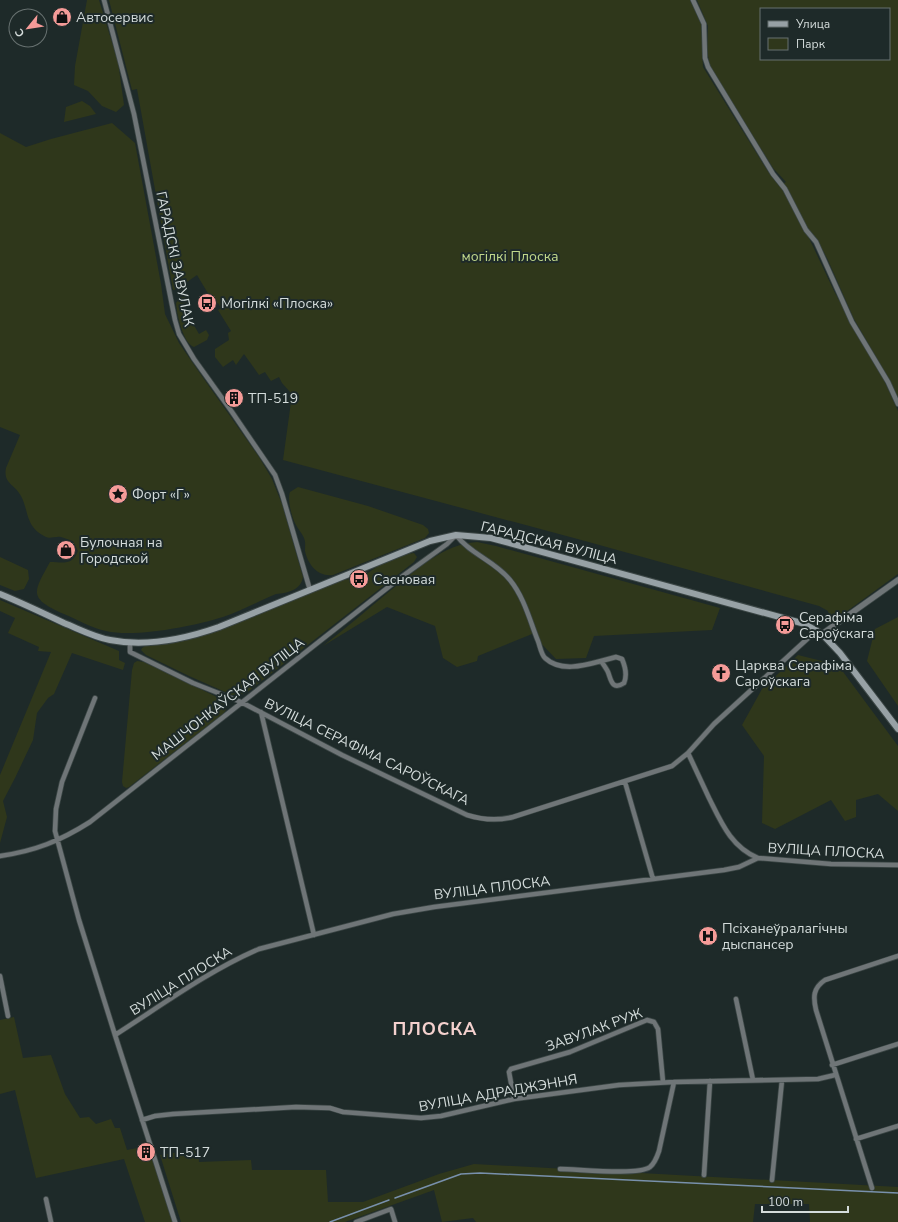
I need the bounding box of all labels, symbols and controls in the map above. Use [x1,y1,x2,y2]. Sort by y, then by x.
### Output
shop icon: Автосервис [51,6,73,28]
north arrow [8,8,48,48]
place label: Автосервис [76,8,153,27]
legend [760,8,890,60]
text: Улица [795,16,830,32]
text: С [11,25,28,40]
text: Парк [796,36,826,52]
street label: ГАРАДСКІ ЗАВУЛАК [151,190,199,328]
park label: могілкі Плоска [461,247,559,266]
bus stop icon: Могілкі «Плоска» [196,292,218,314]
place label: Могілкі «Плоска» [221,294,333,313]
building icon: ТП-519 [223,387,245,409]
place label: ТП-519 [248,389,298,408]
place icon: Форт «Г» [107,483,129,505]
place label: Форт «Г» [132,485,190,504]
street label: ГАРАДСКАЯ ВУЛІЦА [479,517,619,569]
place label: Булочная на Городской [80,533,163,568]
shop icon: Булочная на Городской [55,539,77,561]
bus stop icon: Сасновая [348,568,370,590]
place label: Сасновая [373,570,435,589]
place label: Серафіма Сароўскага [799,608,874,643]
bus stop icon: Серафіма Сароўскага [774,614,796,636]
street label: МАШЧОНКАЎСКАЯ ВУЛІЦА [148,633,308,765]
place label: Царква Серафіма Сароўскага [735,656,852,691]
church icon: Царква Серафіма Сароўскага [710,662,732,684]
street label: ВУЛІЦА СЕРАФІМА САРОЎСКАГА [261,694,473,810]
street label: ВУЛІЦА ПЛОСКА [767,838,885,864]
street label: ВУЛІЦА ПЛОСКА [433,871,551,905]
place label: Псіханеўралагічны дыспансер [722,919,848,954]
hospital icon: Псіханеўралагічны дыспансер [697,925,719,947]
street label: ВУЛІЦА ПЛОСКА [126,942,236,1020]
street label: ЗАВУЛАК РУЖ [543,1004,645,1056]
district label: ПЛОСКА [393,1017,477,1041]
street label: ВУЛІЦА АДРАДЖЭННЯ [417,1070,579,1116]
building icon: ТП-517 [135,1141,157,1163]
place label: ТП-517 [160,1143,210,1162]
scale bar [762,1188,848,1214]
text: 100 m [768,1194,803,1210]

